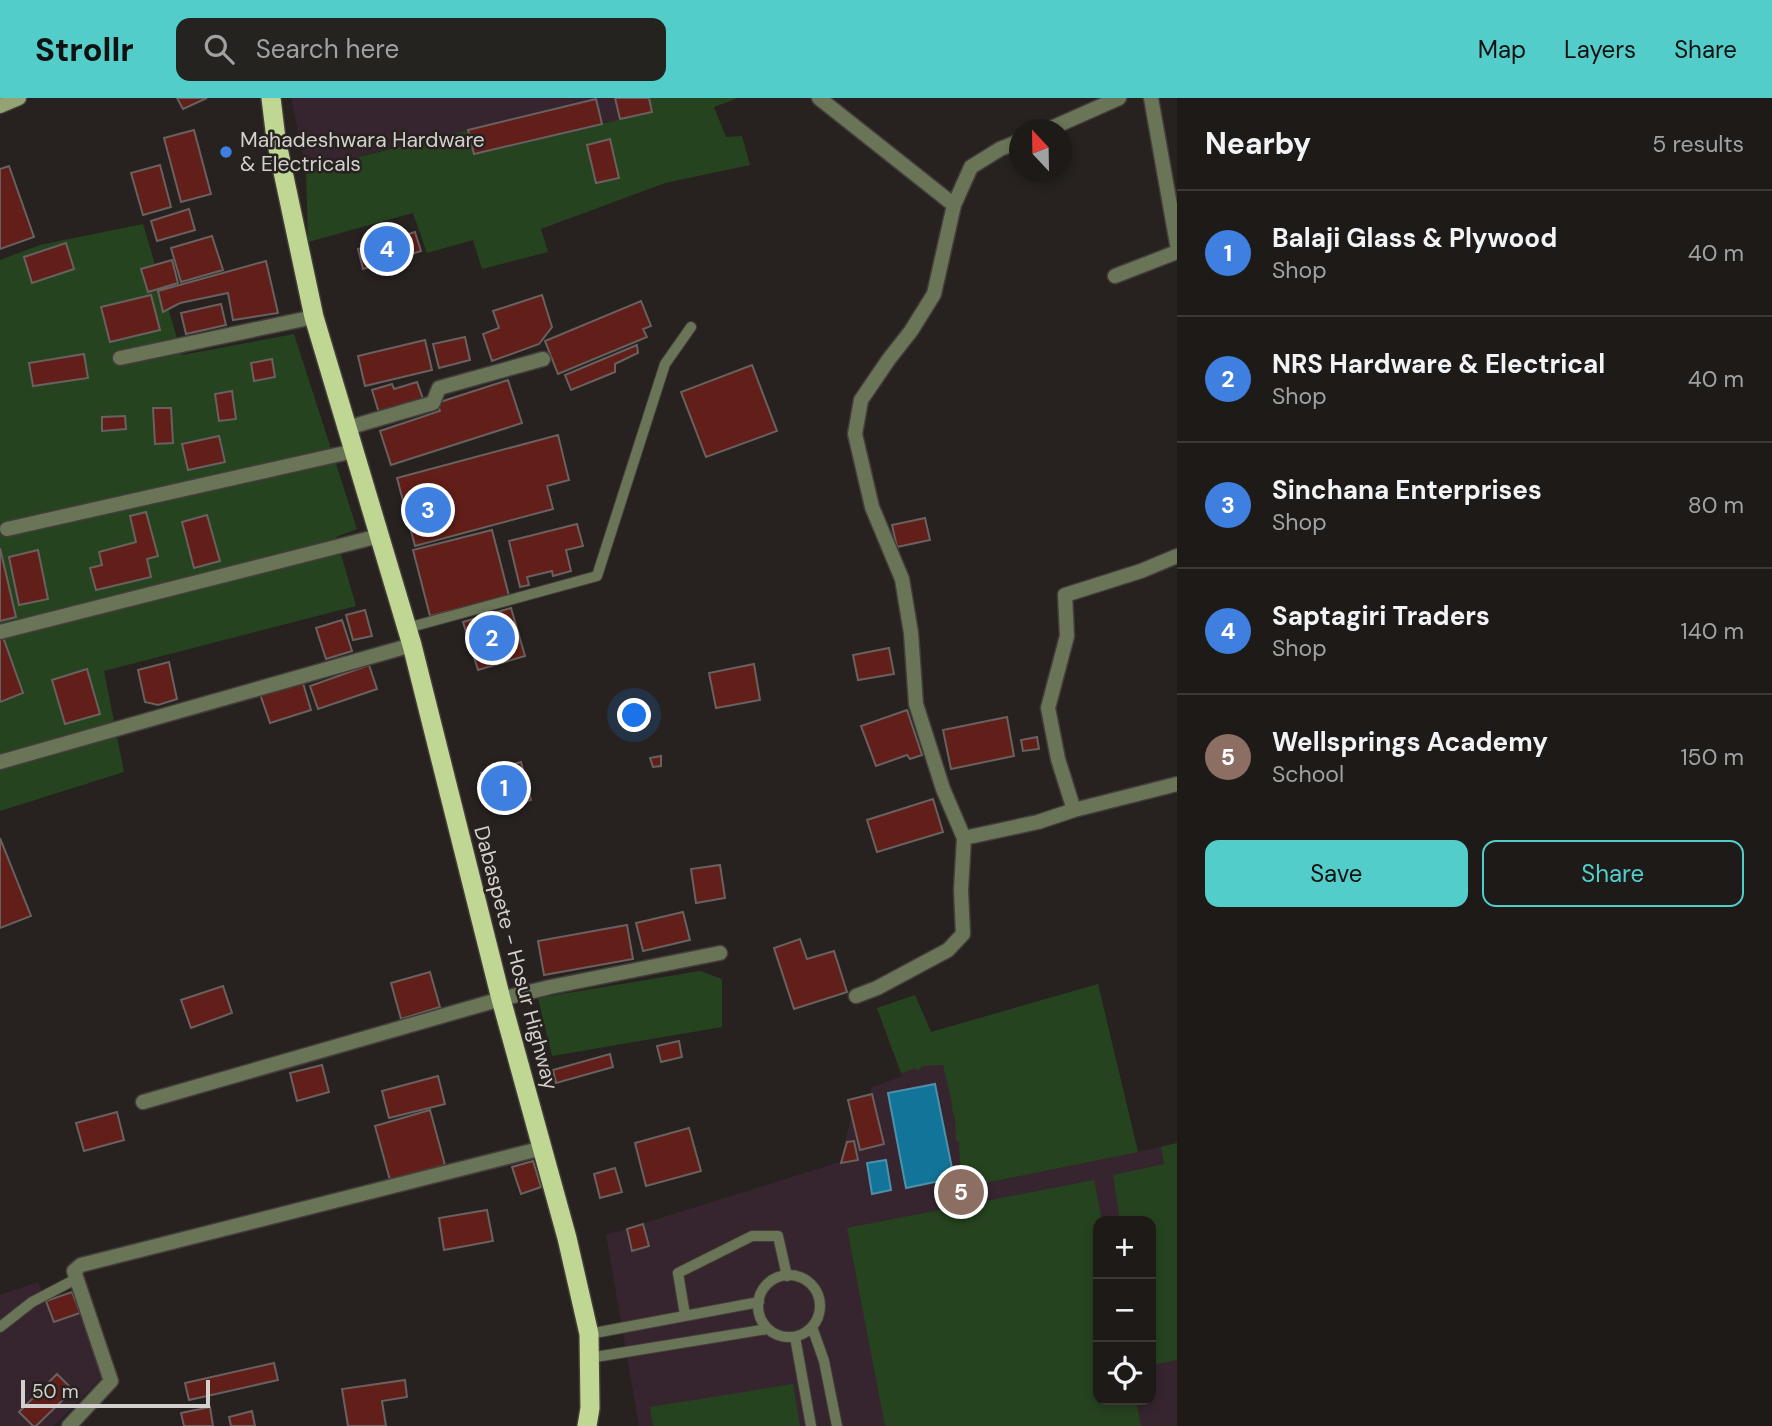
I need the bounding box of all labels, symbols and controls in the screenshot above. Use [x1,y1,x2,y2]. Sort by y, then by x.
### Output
search box [176,18,666,81]
text: Strollr [35,28,134,71]
icon: search [200,30,238,68]
text: Search here [256,32,399,66]
text: Map [1478,34,1526,65]
text: Layers [1564,34,1636,65]
text: Share [1674,34,1737,65]
north arrow [1009,119,1072,182]
text: Nearby [1205,124,1311,163]
place label: Mahadeshwara Hardware & Electricals [240,126,485,178]
text: 5 results [1652,129,1744,159]
marker: Mahadeshwara Hardware & Electricals [218,144,234,160]
text: Balaji Glass & Plywood [1272,221,1557,255]
pin: 4 [364,223,410,275]
text: 1 [1224,238,1232,268]
text: 40 m [1688,238,1744,268]
text: Shop [1272,255,1327,285]
text: NRS Hardware & Electrical [1272,347,1605,381]
text: 2 [1221,364,1235,394]
text: 40 m [1688,364,1744,394]
text: Shop [1272,381,1327,411]
text: Sinchana Enterprises [1272,473,1542,507]
pin: 3 [405,484,451,536]
text: 3 [1221,490,1235,520]
text: 80 m [1688,490,1744,520]
text: Shop [1272,507,1327,537]
text: Saptagiri Traders [1272,599,1490,633]
pin: 2 [469,612,515,664]
text: 4 [1221,616,1235,646]
text: 140 m [1681,616,1744,646]
text: Shop [1272,633,1327,663]
your location [617,698,651,732]
text: Wellsprings Academy [1272,725,1548,759]
text: 5 [1221,742,1235,772]
text: 150 m [1680,742,1744,772]
text: School [1272,759,1344,789]
pin: 1 [481,762,527,814]
street label: Dabaspete - Hosur Highway [467,823,565,1093]
button: Save [1205,840,1468,907]
button: Share [1482,840,1744,907]
pin: 5 [938,1166,984,1218]
map controls [1093,1216,1156,1405]
button: + [1093,1216,1156,1279]
button: − [1093,1279,1156,1342]
button: locate [1093,1342,1156,1405]
scale bar [21,1377,210,1409]
text: 50 m [32,1379,79,1404]

